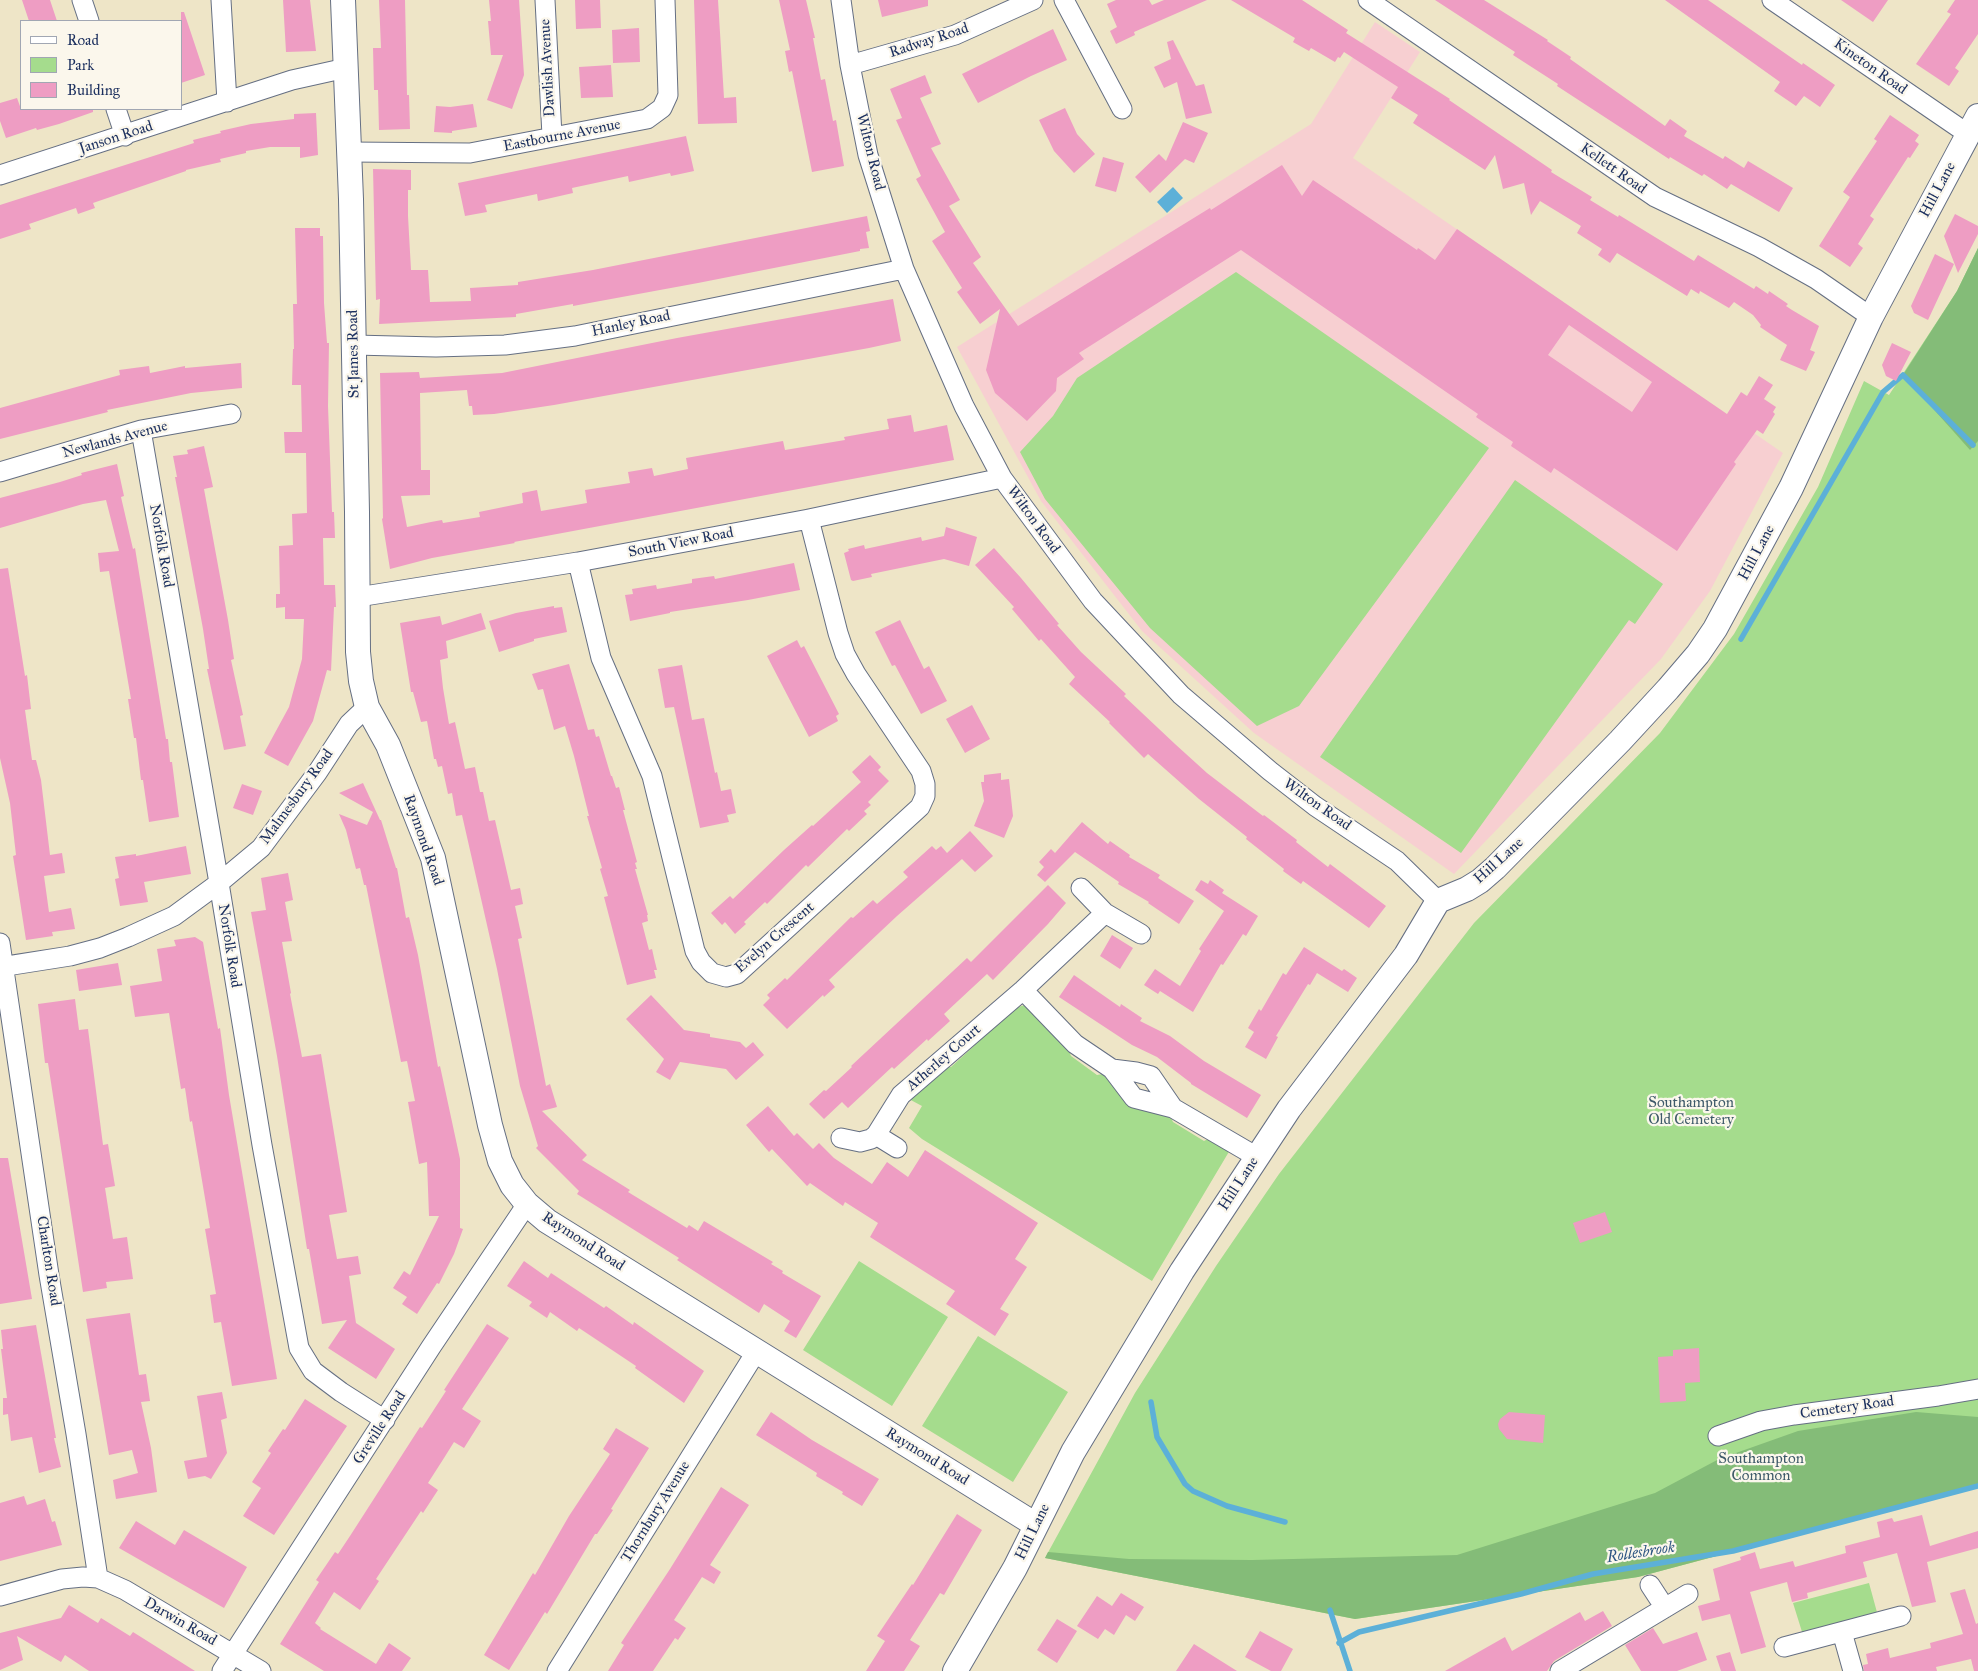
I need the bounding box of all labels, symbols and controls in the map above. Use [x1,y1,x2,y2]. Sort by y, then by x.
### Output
street label: Dawlish Avenue [536,19,560,117]
legend [20,20,182,110]
street label: Radway Road [887,20,971,62]
text: Road [67,31,99,49]
street label: Kineton Road [1830,35,1910,99]
text: Park [67,56,94,74]
text: Building [67,81,120,99]
street label: Wilton Road [852,112,888,192]
street label: Eastbourne Avenue [502,116,622,156]
street label: Janson Road [77,118,155,158]
street label: Kellett Road [1576,140,1650,198]
street label: Hill Lane [1916,159,1960,221]
street label: Hanley Road [590,307,672,341]
street label: St James Road [344,310,364,398]
street label: Newlands Avenue [60,417,170,463]
street label: Wilton Road [1003,483,1063,557]
street label: Norfolk Road [145,503,177,589]
street label: Hill Lane [1735,522,1779,584]
street label: South View Road [627,524,735,562]
street label: Malmesbury Road [256,746,338,848]
street label: Wilton Road [1280,775,1354,835]
street label: Raymond Road [399,792,447,888]
street label: Hill Lane [1471,834,1527,888]
street label: Evelyn Crescent [732,899,818,977]
street label: Norfolk Road [214,903,244,989]
street label: Atherley Court [903,1021,985,1095]
park label: Southampton Old Cemetery [1648,1094,1734,1129]
street label: Hill Lane [1215,1154,1263,1214]
street label: Raymond Road [538,1209,628,1275]
street label: Charlton Road [32,1215,64,1307]
street label: Greville Road [350,1388,410,1468]
street label: Cemetery Road [1799,1392,1895,1424]
street label: Raymond Road [882,1424,972,1490]
park label: Southampton Common [1718,1450,1804,1485]
street label: Thornbury Avenue [618,1458,694,1566]
street label: Hill Lane [1012,1501,1054,1563]
water label: Rollesbrook [1606,1538,1676,1568]
street label: Darwin Road [140,1594,220,1650]

